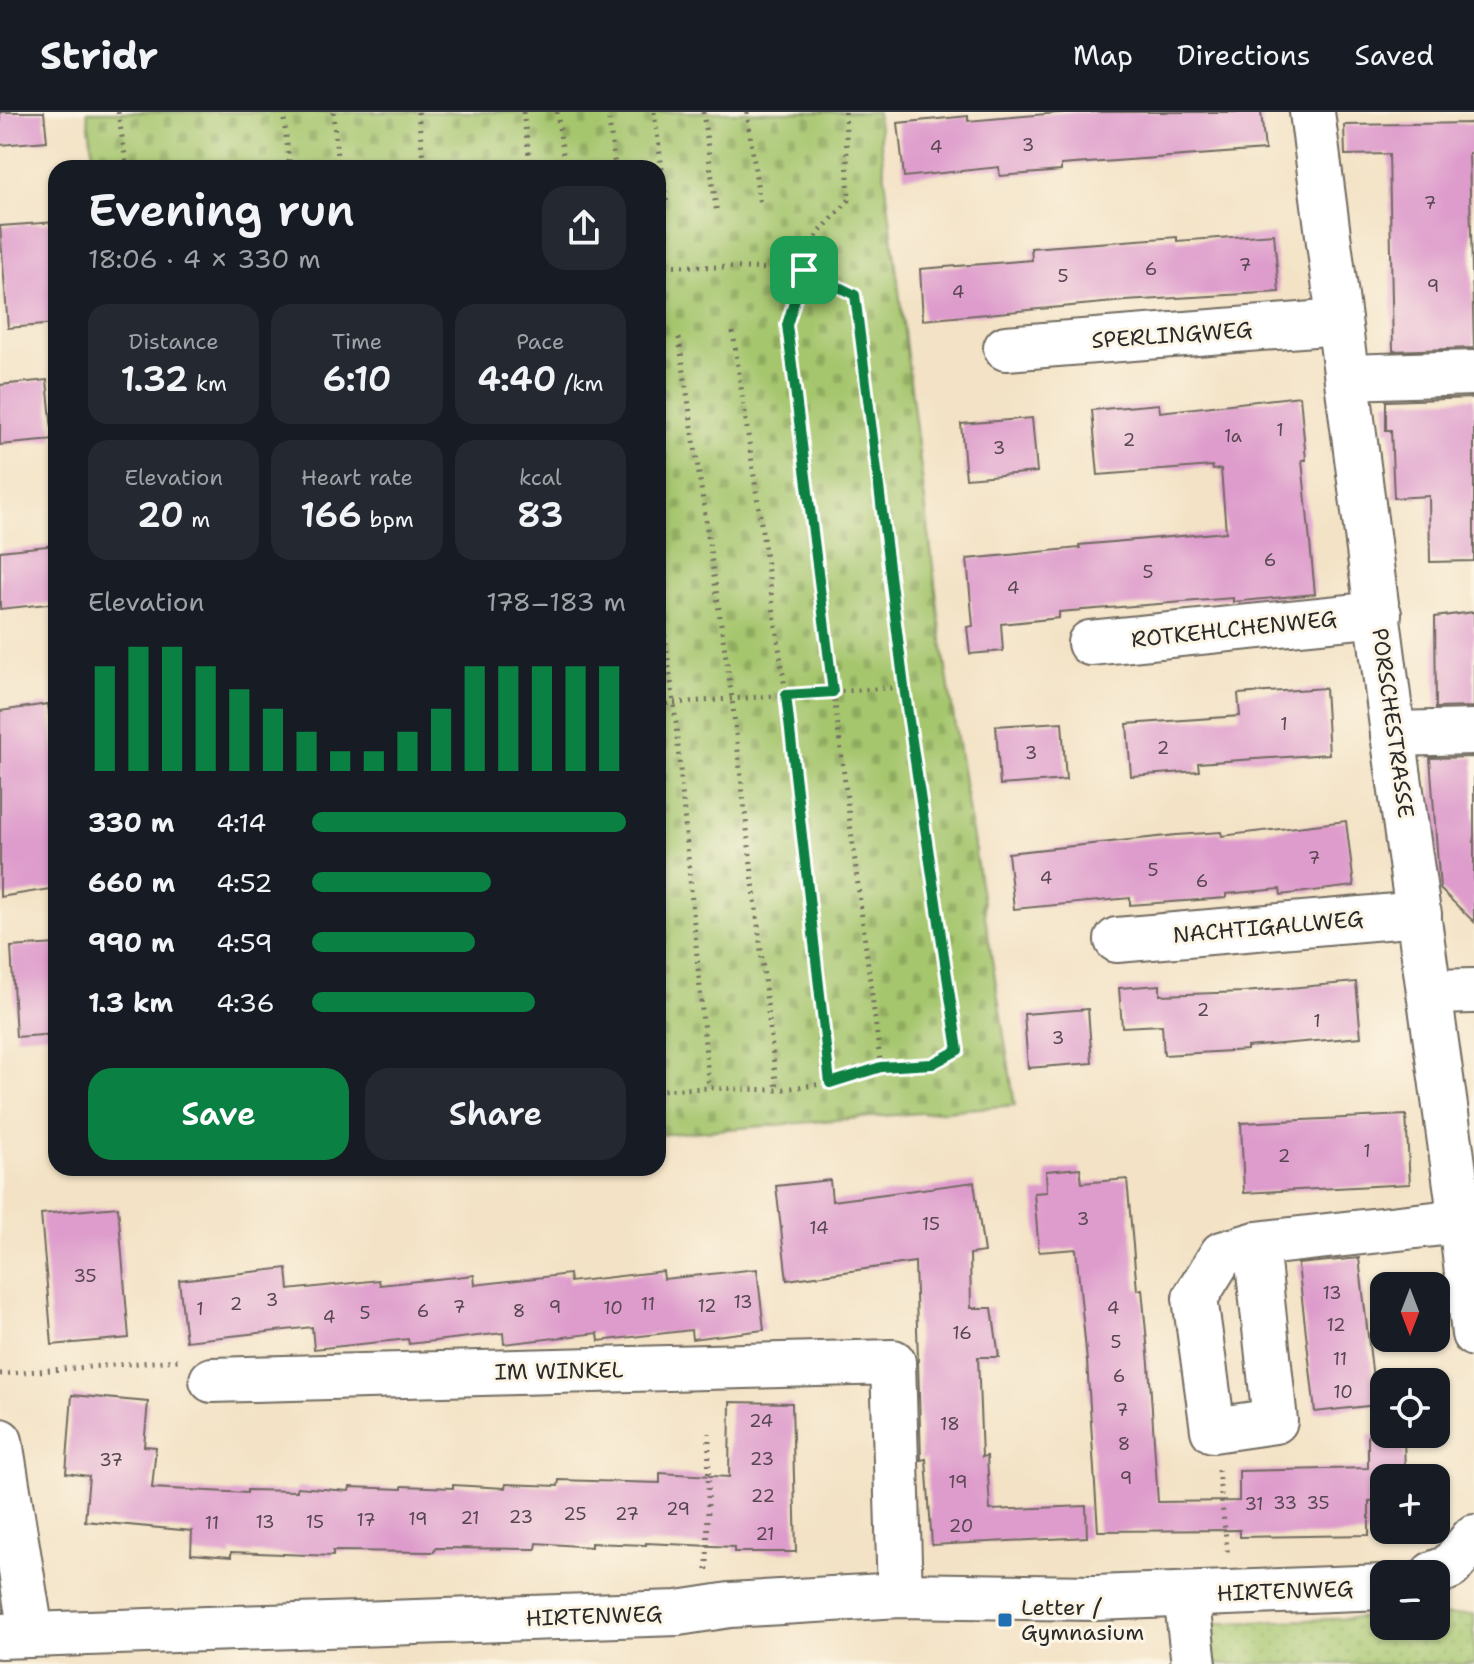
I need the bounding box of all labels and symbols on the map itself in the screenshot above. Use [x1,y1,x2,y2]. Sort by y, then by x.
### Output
house number: 3 [1022,133,1034,157]
house number: 4 [930,135,942,159]
house number: 7 [1424,191,1436,215]
pin [770,236,838,304]
house number: 7 [1239,253,1251,277]
house number: 6 [1145,257,1157,281]
house number: 5 [1057,264,1069,288]
house number: 9 [1427,274,1439,298]
house number: 4 [952,280,964,304]
street label: SPERLINGWEG [1091,315,1254,355]
house number: 1 [1276,418,1284,442]
house number: 1a [1224,424,1242,448]
house number: 2 [1123,428,1135,452]
house number: 3 [993,436,1005,460]
house number: 6 [1264,548,1276,572]
house number: 5 [1142,560,1154,584]
house number: 4 [1007,576,1019,600]
street label: ROTKEHLCHENWEG [1130,604,1339,654]
street label: PORSCHESTRASSE [1365,626,1421,820]
house number: 1 [1280,712,1288,736]
house number: 2 [1157,736,1169,760]
house number: 3 [1025,741,1037,765]
house number: 7 [1308,846,1320,870]
house number: 5 [1147,858,1159,882]
house number: 4 [1040,866,1052,890]
house number: 6 [1196,869,1208,893]
street label: NACHTIGALLWEG [1171,904,1365,950]
house number: 2 [1197,998,1209,1022]
house number: 1 [1313,1009,1321,1033]
house number: 3 [1052,1026,1064,1050]
house number: 1 [1363,1139,1371,1163]
house number: 2 [1278,1144,1290,1168]
house number: 3 [1077,1207,1089,1231]
house number: 15 [922,1212,940,1236]
house number: 14 [809,1216,829,1240]
house number: 35 [73,1264,97,1288]
north arrow [1370,1272,1450,1352]
house number: 13 [1322,1281,1342,1305]
house number: 3 [266,1288,278,1312]
house number: 13 [733,1290,753,1314]
house number: 2 [230,1292,242,1316]
house number: 11 [641,1292,655,1316]
house number: 12 [697,1294,717,1318]
house number: 7 [453,1295,465,1319]
house number: 9 [549,1295,561,1319]
house number: 10 [603,1296,623,1320]
house number: 4 [1107,1296,1119,1320]
house number: 1 [196,1297,204,1321]
house number: 6 [417,1299,429,1323]
house number: 8 [513,1299,525,1323]
house number: 5 [359,1301,371,1325]
house number: 4 [323,1305,335,1329]
house number: 12 [1326,1313,1346,1337]
house number: 16 [952,1321,972,1345]
house number: 5 [1110,1330,1122,1354]
house number: 11 [1333,1347,1347,1371]
street label: IM WINKEL [494,1355,624,1387]
house number: 6 [1113,1364,1125,1388]
house number: 10 [1333,1380,1353,1404]
house number: 7 [1116,1398,1128,1422]
house number: 24 [749,1409,773,1433]
house number: 18 [940,1412,960,1436]
house number: 8 [1118,1432,1130,1456]
house number: 23 [750,1447,774,1471]
house number: 37 [99,1448,123,1472]
house number: 9 [1120,1466,1132,1490]
house number: 19 [948,1470,968,1494]
house number: 22 [751,1484,775,1508]
house number: 33 [1273,1491,1297,1515]
house number: 35 [1306,1491,1330,1515]
house number: 31 [1244,1492,1264,1516]
house number: 29 [666,1497,690,1521]
house number: 25 [563,1502,587,1526]
house number: 27 [615,1502,639,1526]
house number: 23 [509,1505,533,1529]
house number: 21 [460,1506,480,1530]
house number: 19 [408,1507,428,1531]
house number: 17 [356,1508,376,1532]
house number: 13 [255,1510,275,1534]
house number: 15 [306,1510,324,1534]
house number: 11 [205,1511,219,1535]
house number: 20 [949,1514,973,1538]
house number: 21 [755,1522,775,1546]
street label: HIRTENWEG [1216,1574,1354,1608]
place label: Letter / Gymnasium [1021,1593,1144,1647]
street label: HIRTENWEG [525,1599,663,1633]
marker: Letter / Gymnasium [996,1611,1014,1629]

